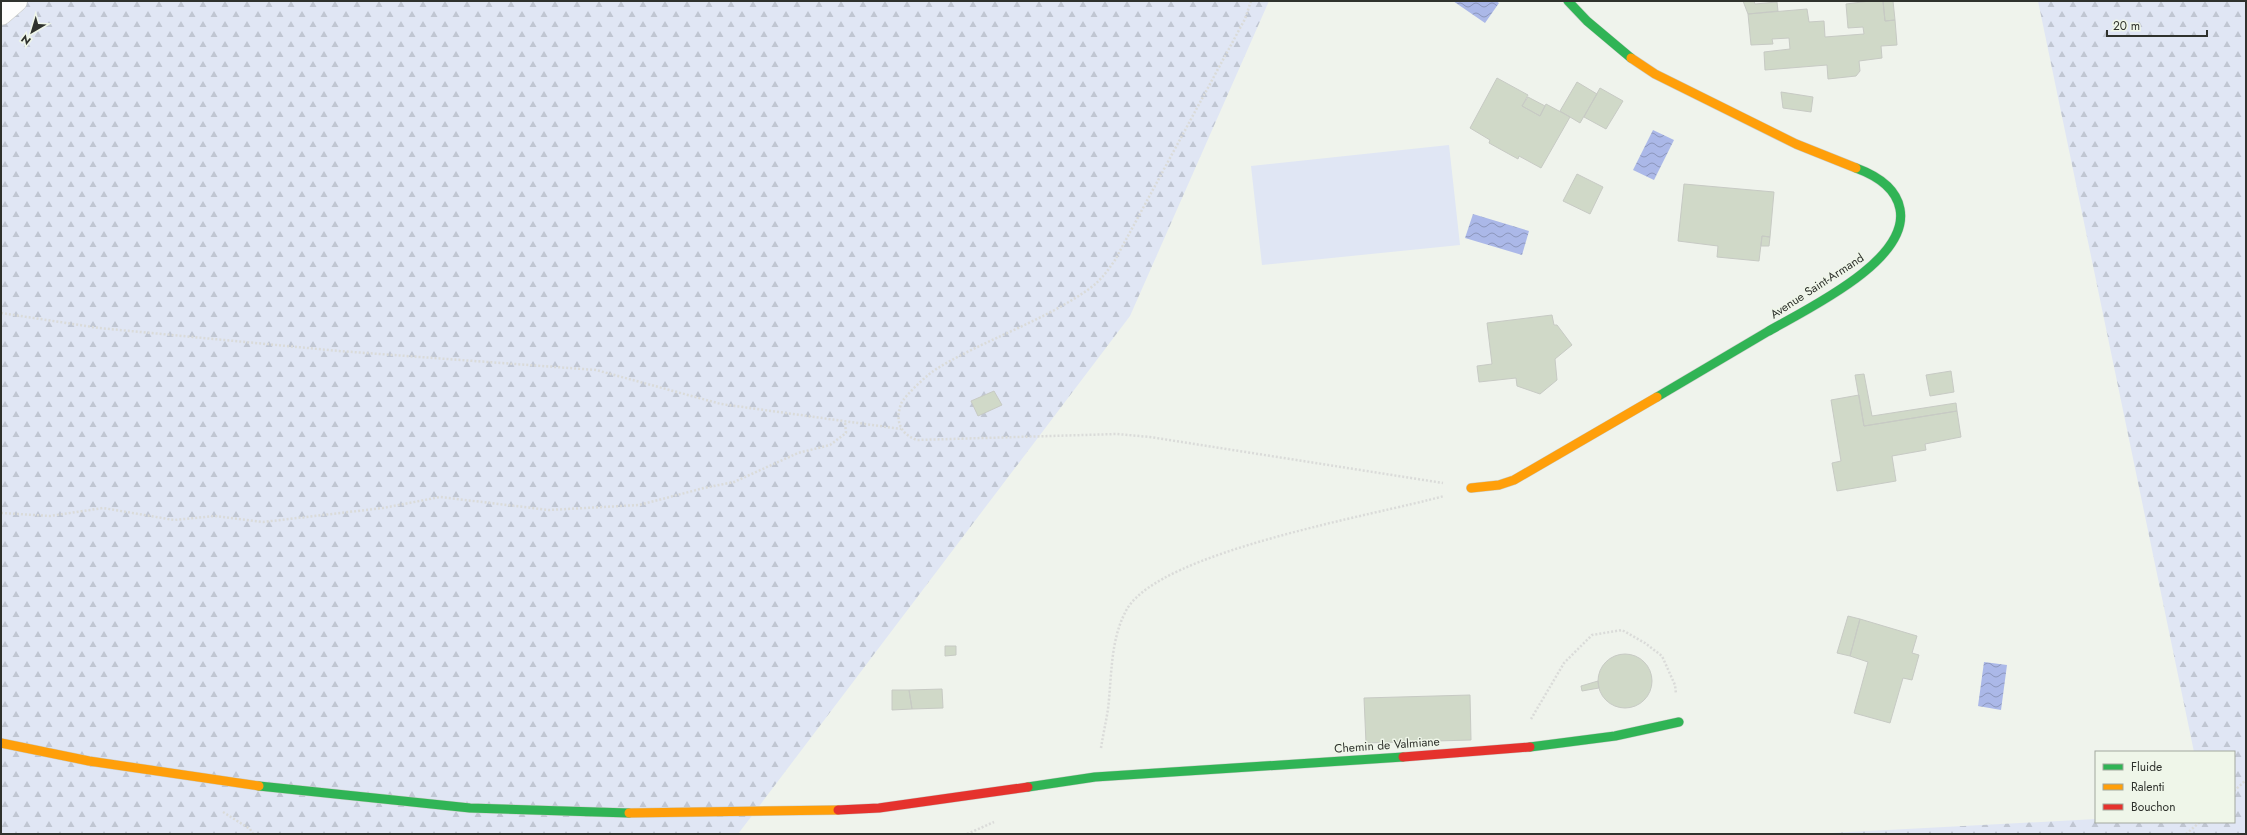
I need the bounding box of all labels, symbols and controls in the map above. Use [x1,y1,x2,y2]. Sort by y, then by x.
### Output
north arrow [12,12,52,52]
scale bar [2107,12,2207,38]
text: 20 m [2113,17,2140,35]
text: N [17,31,34,49]
street label: Avenue Saint-Armand [1767,249,1867,323]
street label: Chemin de Valmiane [1334,732,1440,758]
legend [2095,751,2235,823]
text: Fluide [2131,758,2162,776]
text: Ralenti [2131,778,2165,796]
text: Bouchon [2131,798,2175,816]

